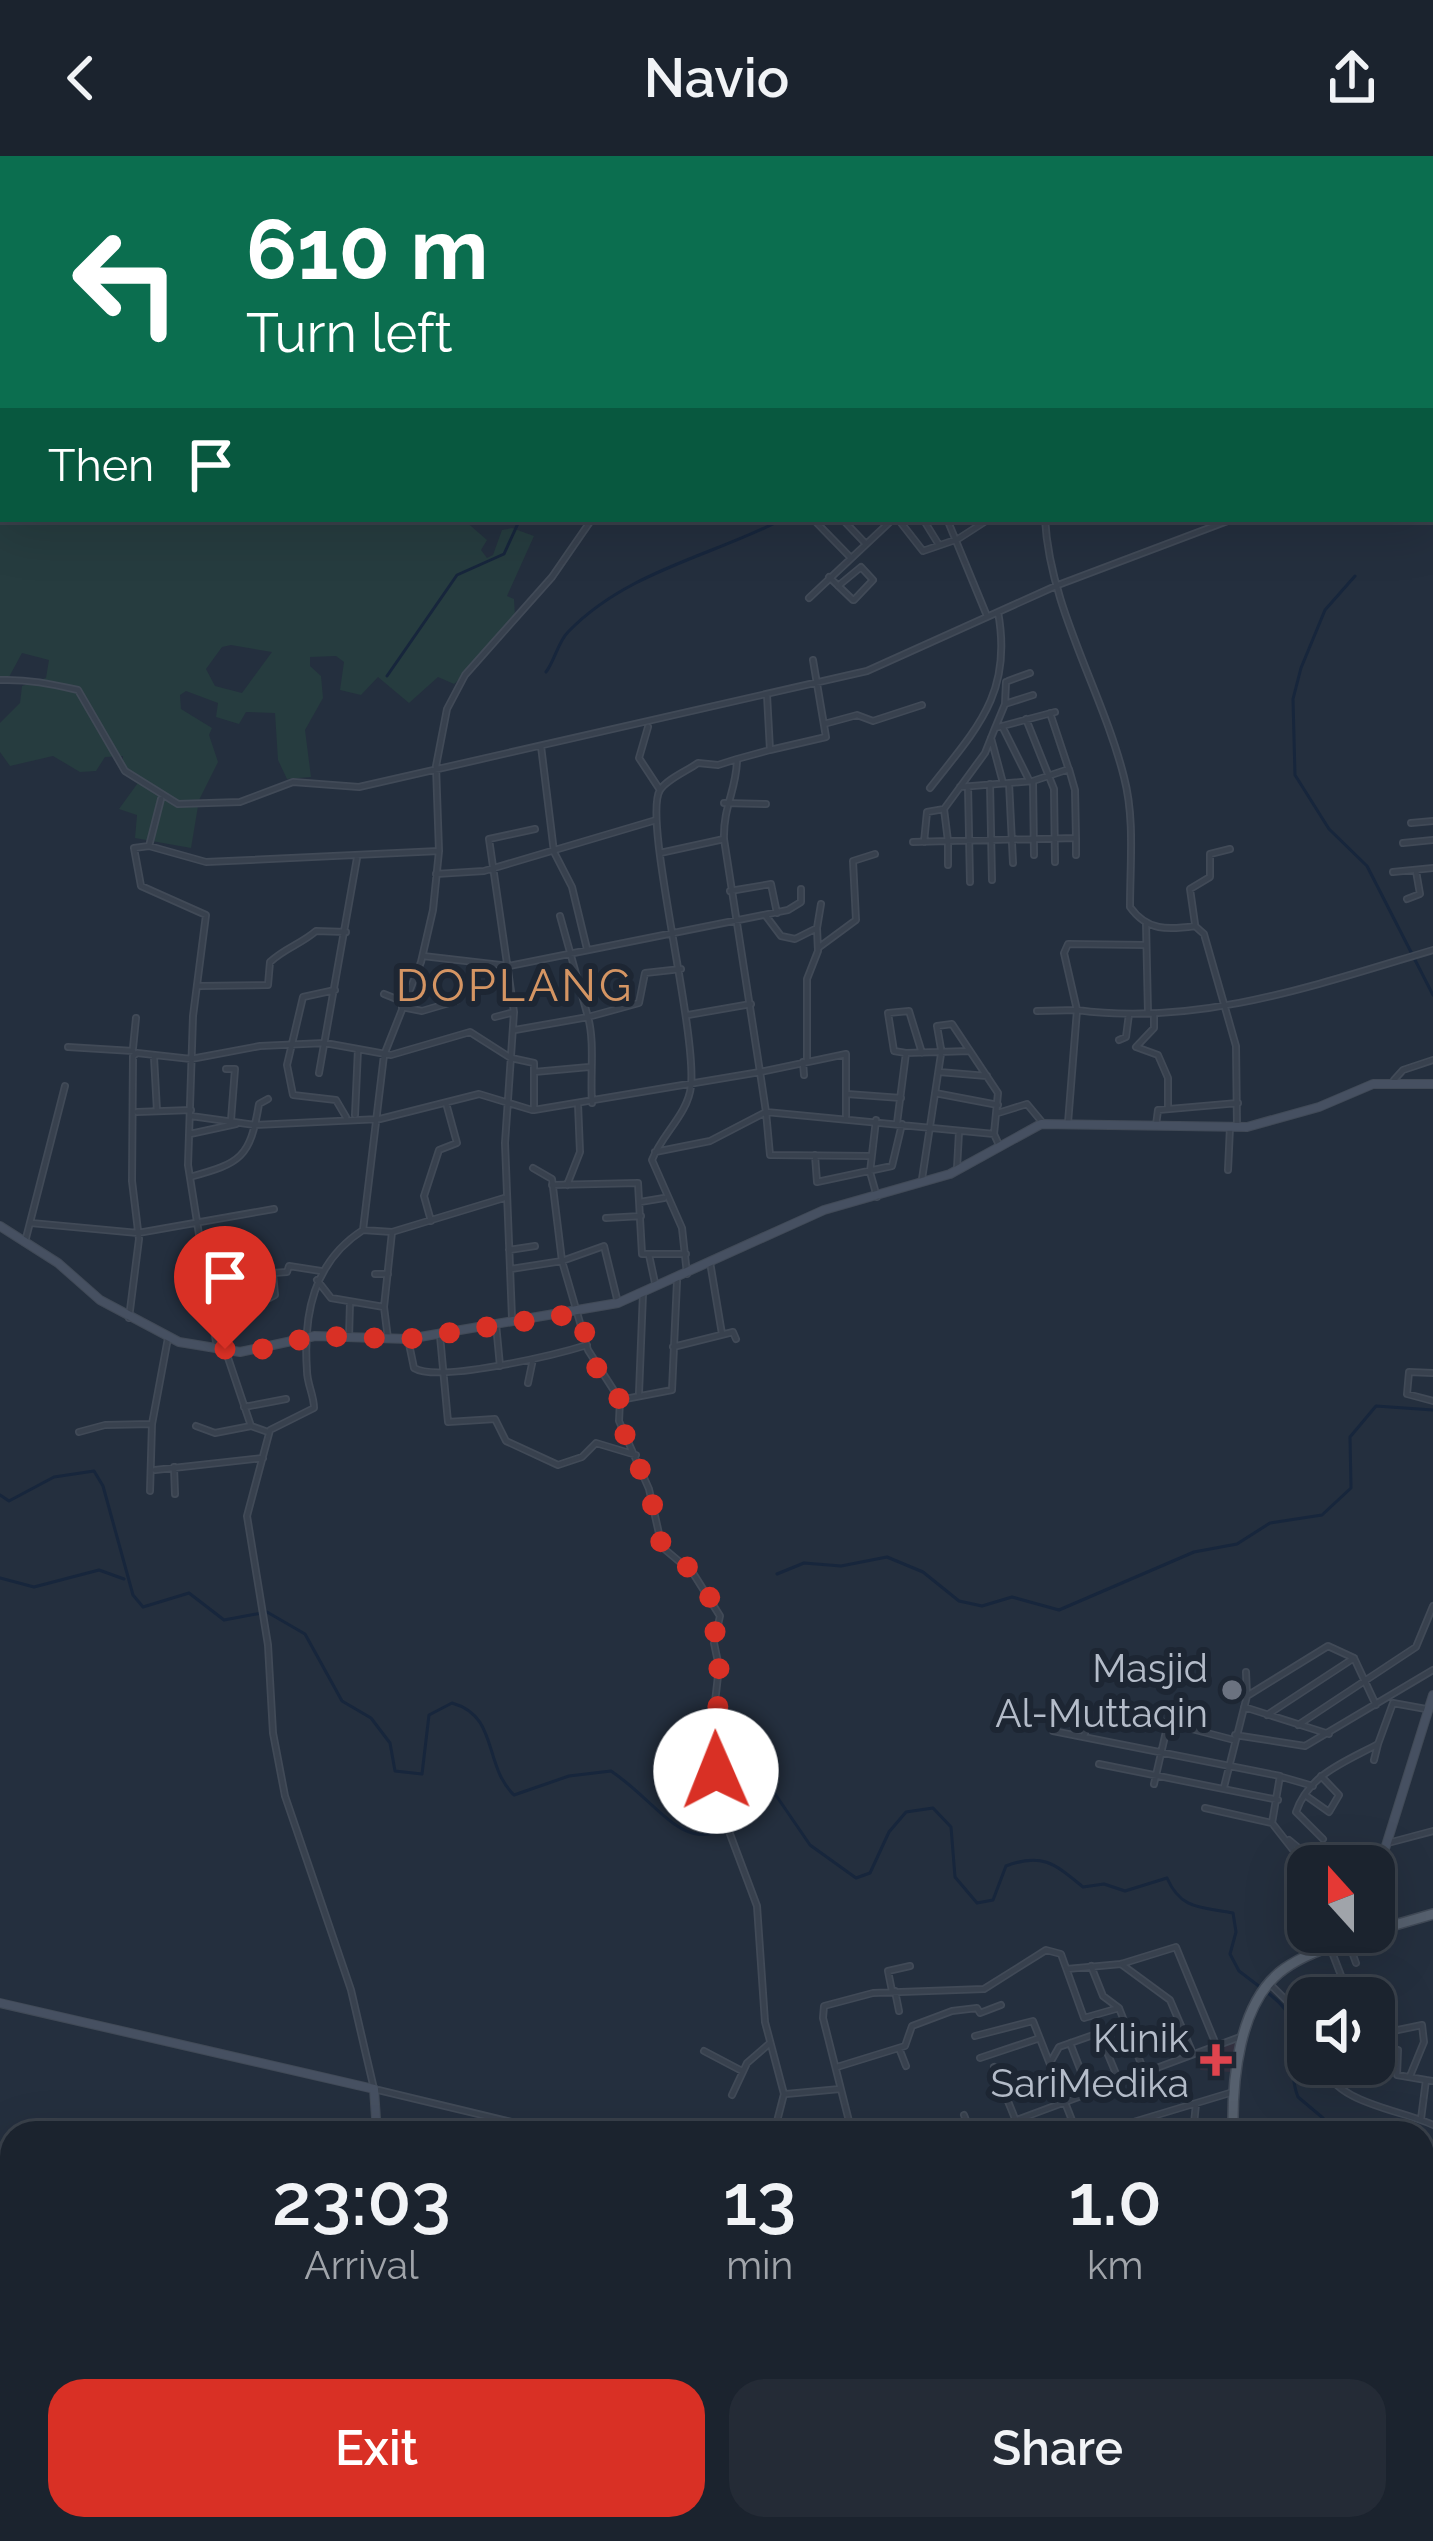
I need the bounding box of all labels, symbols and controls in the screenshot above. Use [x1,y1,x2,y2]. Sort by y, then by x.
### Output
icon: back [48,45,114,111]
icon: share [1319,45,1385,111]
text: Navio [644,46,789,110]
text: 610 m [246,200,488,299]
icon: left [48,204,204,360]
text: Turn left [246,301,453,365]
icon: arrive [178,432,244,498]
text: Then [48,439,154,492]
district label: DOPLANG [396,959,634,1012]
pin [174,1226,276,1349]
icon: arrive [192,1244,258,1310]
place label: Masjid Al-Muttaqin [995,1645,1208,1736]
marker: Masjid Al-Muttaqin [1219,1677,1245,1703]
position arrow [653,1708,779,1834]
north arrow [1287,1845,1395,1953]
map controls [1287,1845,1395,2085]
button: sound [1287,1977,1395,2085]
place label: Klinik SariMedika [991,2015,1189,2106]
marker: Klinik SariMedika [1200,2044,1232,2076]
text: 23:03 [272,2157,451,2242]
text: 13 [723,2157,796,2242]
text: 1.0 [1068,2157,1162,2242]
text: Arrival [304,2242,419,2288]
text: min [726,2242,793,2288]
text: km [1087,2242,1143,2288]
button: Exit [48,2379,705,2517]
button: Share [729,2379,1386,2517]

